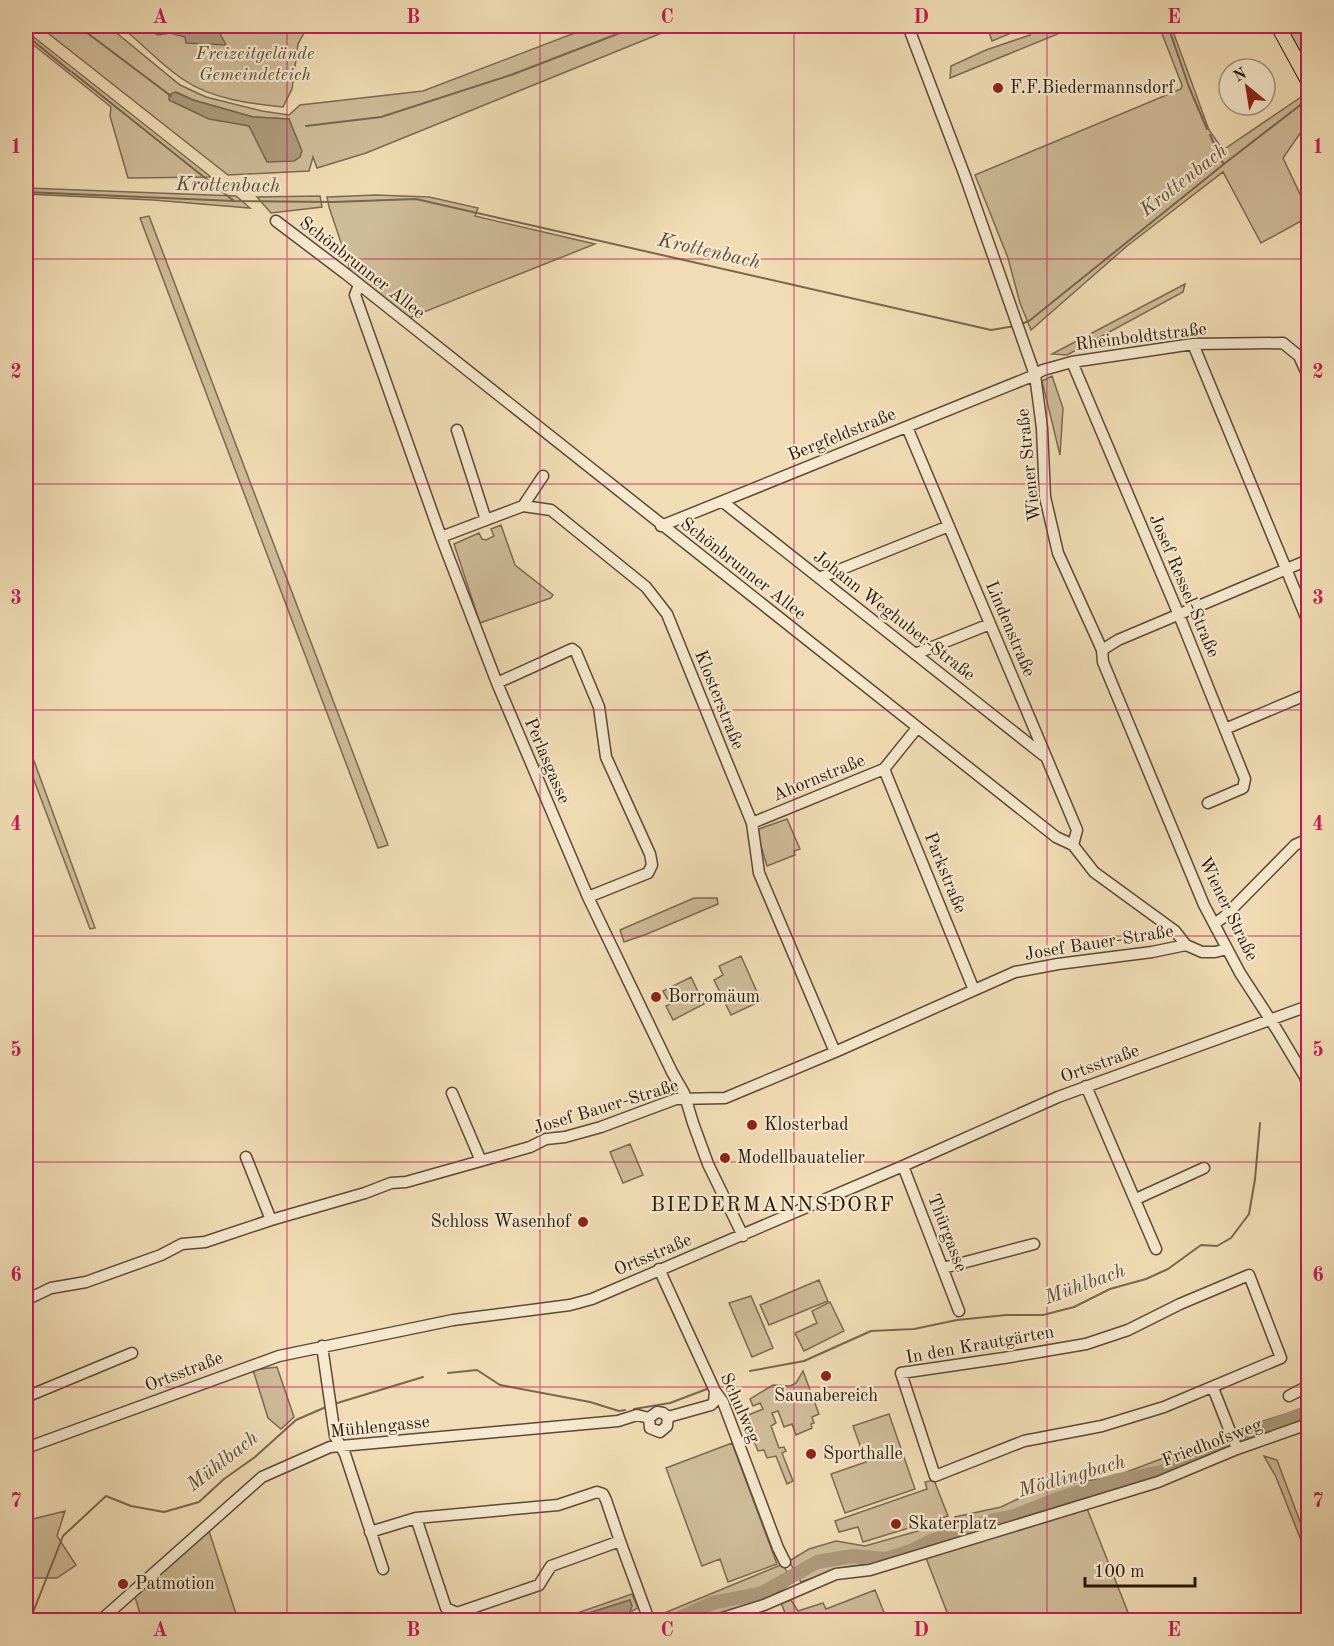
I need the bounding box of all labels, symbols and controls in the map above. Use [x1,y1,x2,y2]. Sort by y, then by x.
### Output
text: A [152,8,168,28]
text: B [406,8,420,28]
text: C [660,8,674,28]
text: D [913,8,929,28]
text: E [1167,8,1181,28]
park label: Freizeitgelände Gemeindeteich [195,45,314,84]
north arrow [1217,57,1277,117]
text: N [1231,65,1250,86]
place label: F.F.Biedermannsdorf [1010,79,1176,97]
marker: F.F.Biedermannsdorf [991,81,1005,95]
text: 1 [10,138,22,158]
text: 1 [1312,138,1324,158]
water label: Krottenbach [1136,141,1231,222]
water label: Krottenbach [175,175,280,197]
street label: Schönbrunner Allee [296,214,428,322]
water label: Krottenbach [655,230,762,273]
street label: Rheinboldtstraße [1074,320,1208,354]
text: 2 [10,363,22,383]
text: 2 [1312,363,1324,383]
street label: Bergfeldstraße [786,405,898,465]
street label: Wiener Straße [1014,408,1044,522]
street label: Josef Ressel-Straße [1146,512,1222,660]
street label: Schönbrunner Allee [677,515,809,623]
street label: Johann Weghuber-Straße [810,547,978,685]
street label: Lindenstraße [982,578,1038,680]
text: 3 [10,589,22,609]
text: 3 [1312,589,1324,609]
street label: Klosterstraße [691,648,747,752]
street label: Perlasgasse [521,716,573,806]
street label: Ahornstraße [770,751,868,805]
text: 4 [10,815,22,835]
text: 4 [1312,815,1324,835]
street label: Parkstraße [921,830,969,916]
street label: Wiener Straße [1195,854,1261,964]
street label: Josef Bauer-Straße [1023,922,1175,964]
place label: Borromäum [668,988,760,1006]
marker: Borromäum [649,990,663,1004]
text: 5 [10,1040,22,1061]
text: 5 [1312,1040,1324,1061]
street label: Ortsstraße [1058,1041,1142,1087]
street label: Josef Bauer-Straße [531,1076,681,1138]
place label: Klosterbad [764,1116,849,1134]
marker: Klosterbad [745,1118,759,1132]
place label: Modellbauatelier [737,1149,866,1167]
marker: Modellbauatelier [718,1151,732,1165]
street label: Thürgasse [924,1191,970,1275]
district label: BIEDERMANNSDORF [651,1195,895,1216]
place label: Schloss Wasenhof [431,1213,572,1231]
marker: Schloss Wasenhof [576,1215,590,1229]
street label: Ortsstraße [612,1231,694,1279]
water label: Mühlbach [1041,1261,1128,1309]
text: 6 [10,1266,22,1286]
text: 6 [1312,1266,1324,1286]
street label: In den Krautgärten [904,1323,1056,1367]
street label: Ortsstraße [142,1349,226,1395]
marker: Saunabereich [819,1369,833,1383]
street label: Schulweg [717,1370,763,1446]
place label: Saunabereich [774,1387,878,1405]
street label: Mühlengasse [329,1413,431,1441]
street label: Friedhofsweg [1159,1416,1265,1470]
water label: Mühlbach [183,1428,262,1496]
place label: Sporthalle [823,1445,903,1463]
marker: Sporthalle [804,1447,818,1461]
water label: Mödlingbach [1015,1452,1128,1502]
text: 7 [10,1492,22,1512]
text: 7 [1312,1492,1324,1512]
place label: Skaterplatz [908,1515,997,1533]
marker: Skaterplatz [889,1517,903,1531]
scale bar [1085,1550,1194,1588]
text: 100 m [1094,1563,1145,1581]
place label: Patmotion [135,1575,215,1593]
marker: Patmotion [116,1577,130,1591]
text: A [152,1621,168,1641]
text: B [406,1621,420,1641]
text: C [660,1621,674,1641]
text: D [913,1621,929,1641]
text: E [1167,1621,1181,1641]

